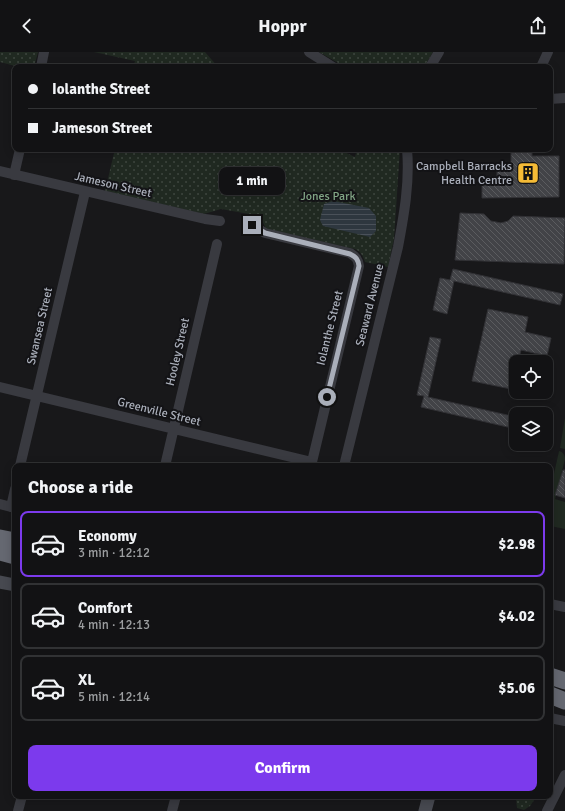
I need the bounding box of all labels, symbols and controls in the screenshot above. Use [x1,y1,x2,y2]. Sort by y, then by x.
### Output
icon: back [16,15,38,37]
text: Hoppr [258,15,307,37]
icon: share [527,15,549,37]
text: Iolanthe Street [52,80,150,98]
text: Jameson Street [52,119,152,137]
place label: Campbell Barracks Health Centre [416,159,512,188]
building icon: Campbell Barracks Health Centre [515,160,541,186]
callout: 1 min [219,167,285,195]
street label: Jameson Street [73,169,153,201]
text: 1 min [236,173,268,189]
park label: Jones Park [300,189,356,204]
route end [243,216,261,234]
street label: Seaward Avenue [353,262,387,348]
street label: Swansea Street [24,286,56,366]
street label: Iolanthe Street [313,289,347,367]
street label: Hooley Street [163,317,193,387]
map controls [509,355,553,451]
button: locate [509,355,553,399]
route start [318,388,336,406]
street label: Greenville Street [116,394,202,430]
button: layers [509,407,553,451]
text: Choose a ride [28,476,133,498]
icon: car [30,526,66,562]
text: Economy [78,527,137,545]
text: $2.98 [498,535,535,553]
text: 3 min · 12:12 [78,545,150,561]
icon: car [30,598,66,634]
text: Comfort [78,599,132,617]
text: $4.02 [498,607,535,625]
text: 4 min · 12:13 [78,617,150,633]
icon: car [30,670,66,706]
text: XL [78,671,95,689]
text: $5.06 [498,679,535,697]
text: 5 min · 12:14 [78,689,150,705]
button: Confirm [28,745,537,791]

